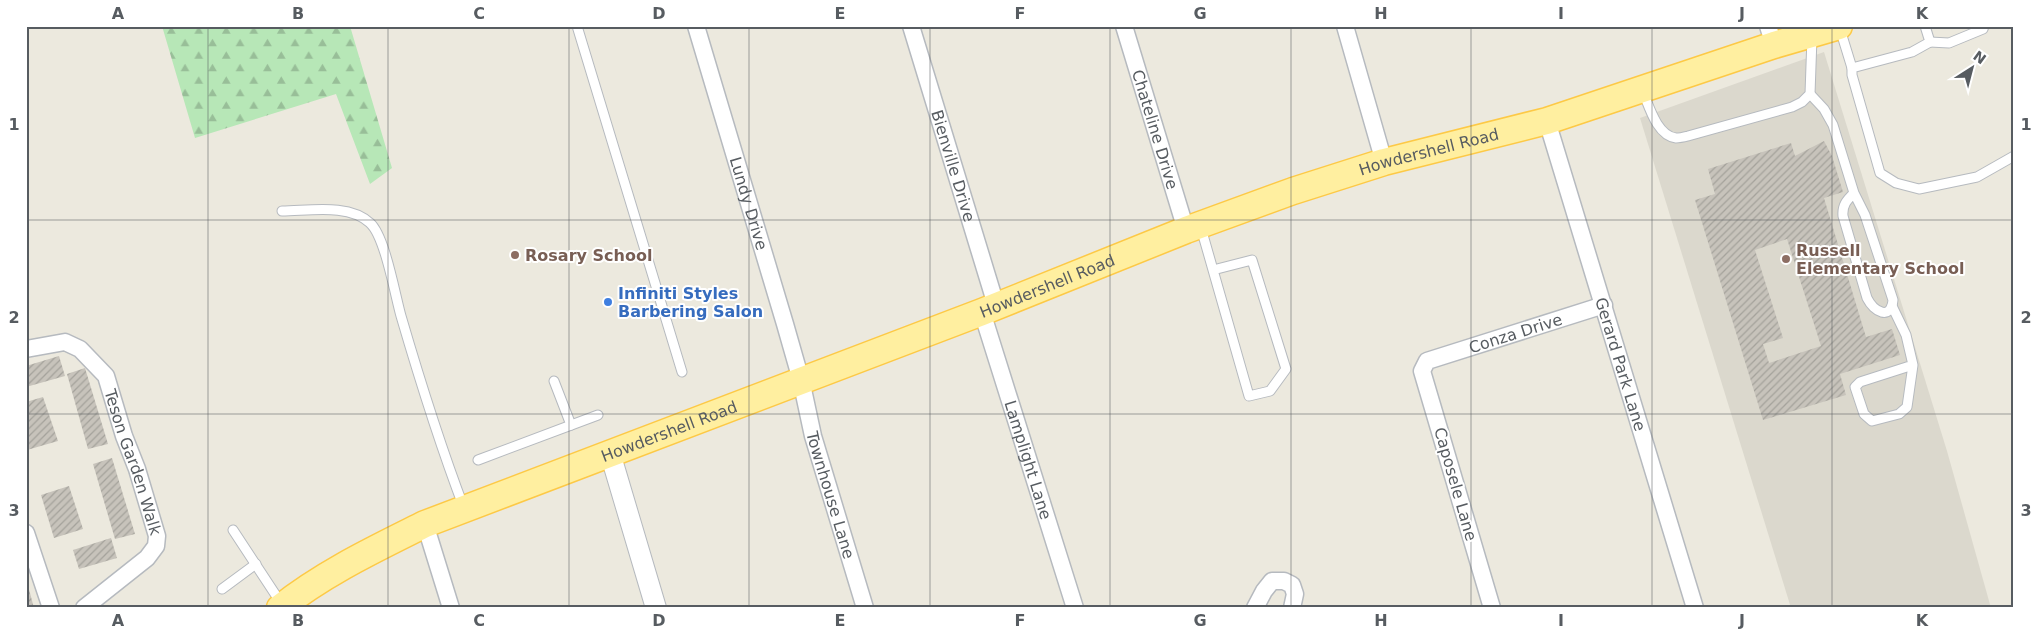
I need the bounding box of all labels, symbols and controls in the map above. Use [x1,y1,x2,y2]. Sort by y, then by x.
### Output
text: A [112,4,125,23]
text: B [292,4,304,23]
text: C [473,4,485,23]
text: D [652,4,666,23]
text: E [835,4,845,23]
text: F [1015,4,1025,23]
text: G [1193,4,1207,23]
text: H [1374,4,1388,23]
text: I [1558,4,1564,23]
text: J [1738,4,1745,23]
text: K [1916,4,1929,23]
north arrow [1948,42,1998,92]
text: N [1970,48,1989,67]
street label: Chateline Drive [1128,67,1182,192]
street label: Bienville Drive [927,108,979,224]
text: 1 [8,115,20,134]
text: 1 [2020,115,2032,134]
street label: Howdershell Road [1356,125,1501,179]
street label: Lundy Drive [726,155,771,252]
place label: Russell Elementary School [1796,241,1964,278]
place label: Rosary School [525,246,652,265]
marker: Rosary School [509,249,521,261]
street label: Howdershell Road [977,251,1118,322]
marker: Russell Elementary School [1780,253,1792,265]
place label: Infiniti Styles Barbering Salon [618,284,763,321]
street label: Gerard Park Lane [1591,295,1650,433]
marker: Infiniti Styles Barbering Salon [602,296,614,308]
text: 2 [8,308,20,327]
text: 2 [2020,308,2032,327]
street label: Conza Drive [1466,310,1565,357]
street label: Teson Garden Walk [100,386,165,538]
street label: Howdershell Road [599,397,740,466]
street label: Lamplight Lane [1000,398,1056,522]
street label: Caposele Lane [1430,425,1481,543]
street label: Townhouse Lane [802,429,859,561]
text: 3 [8,501,20,520]
text: 3 [2020,501,2032,520]
text: A [112,611,125,630]
text: B [292,611,304,630]
text: C [473,611,485,630]
text: D [652,611,666,630]
text: E [835,611,845,630]
text: F [1015,611,1025,630]
text: G [1193,611,1207,630]
text: H [1374,611,1388,630]
text: I [1558,611,1564,630]
text: J [1738,611,1745,630]
text: K [1916,611,1929,630]

